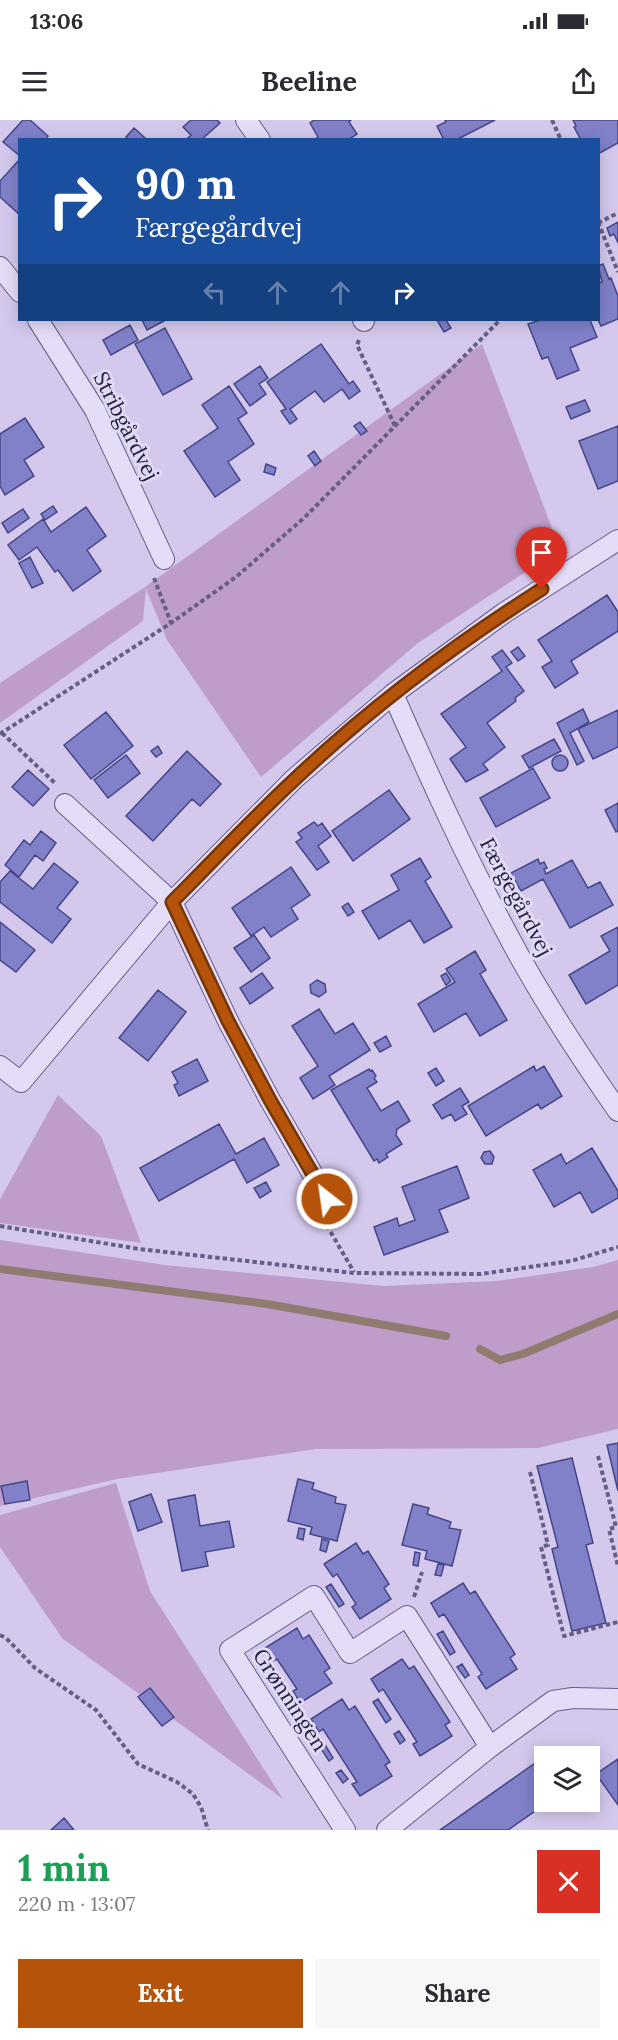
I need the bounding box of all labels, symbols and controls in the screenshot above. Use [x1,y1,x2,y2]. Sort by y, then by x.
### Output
text: 13:06 [30,7,83,35]
text: Beeline [261,64,357,98]
icon: menu [18,65,51,98]
icon: share [567,65,600,98]
text: 90 m [135,157,236,211]
icon: right [36,162,114,240]
text: Færgegårdvej [135,210,302,244]
icon: left [198,276,231,309]
icon: ahead [261,276,294,309]
icon: ahead [324,276,357,309]
icon: right [387,276,420,309]
street label: Stribgårdvej [88,367,165,485]
pin [516,527,567,589]
icon: arrive [525,536,558,569]
street label: Færgegårdvej [474,833,559,961]
position arrow [295,1167,359,1231]
street label: Grønningen [247,1643,334,1756]
map controls [534,1746,600,1812]
button: layers [534,1746,600,1812]
text: 1 min [18,1845,110,1891]
button: close [537,1850,600,1913]
text: 220 m · 13:07 [18,1891,135,1916]
button: Exit [18,1959,303,2028]
button: Share [315,1959,600,2028]

